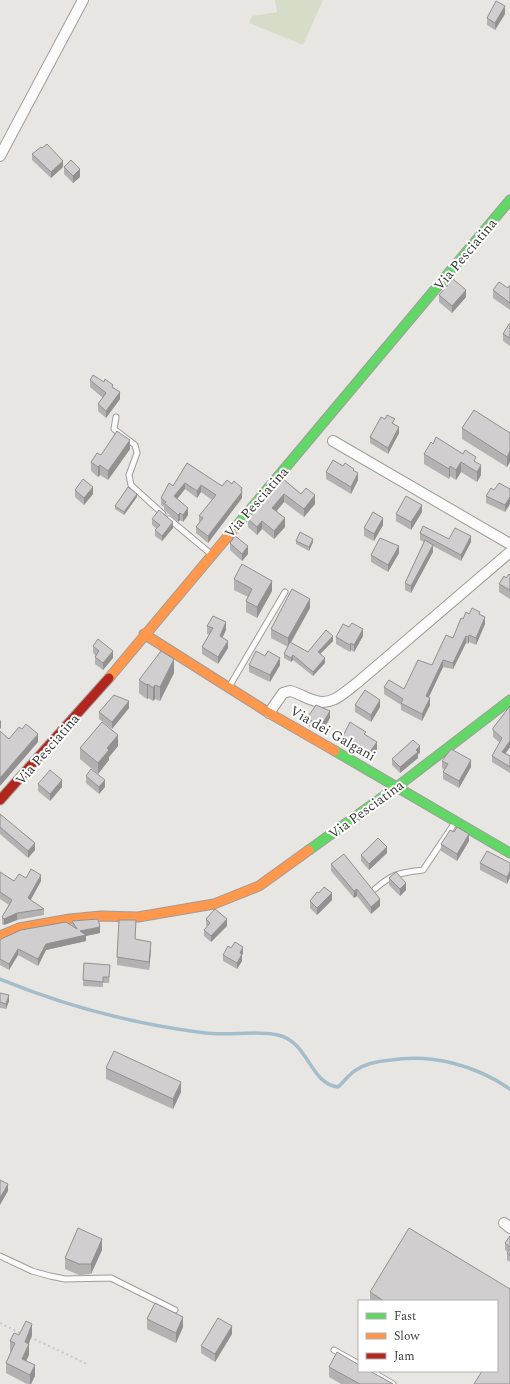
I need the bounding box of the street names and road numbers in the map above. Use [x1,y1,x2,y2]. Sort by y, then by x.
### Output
street label: Via Pesciatina [429,213,502,295]
street label: Via Pesciatina [219,462,294,543]
street label: Via dei Galgani [286,700,380,767]
street label: Via Pesciatina [10,709,85,790]
street label: Via Pesciatina [324,775,408,844]

